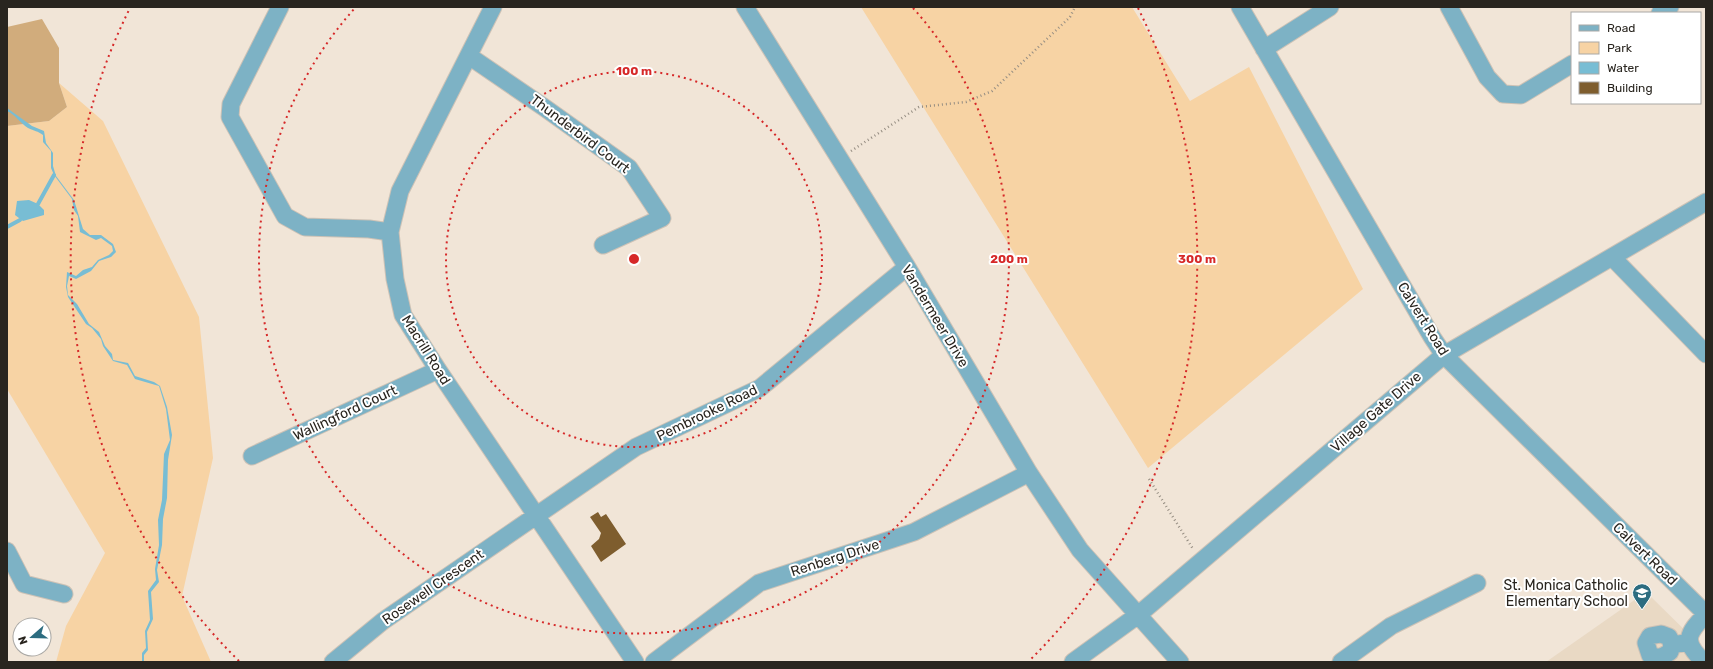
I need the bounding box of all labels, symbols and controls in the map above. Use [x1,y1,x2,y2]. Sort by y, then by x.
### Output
legend [1571,12,1701,104]
text: Road [1607,21,1635,35]
text: Park [1607,41,1633,55]
text: Water [1607,61,1639,75]
text: 100 m [616,64,652,78]
text: Building [1607,81,1653,95]
street label: Thunderbird Court [527,91,633,177]
centre of rings [627,252,641,266]
text: 200 m [990,252,1028,266]
text: 300 m [1178,252,1216,266]
street label: Vandermeer Drive [898,262,972,370]
street label: Calvert Road [1394,279,1452,359]
street label: Macrill Road [398,312,454,388]
street label: Village Gate Drive [1327,368,1425,456]
street label: Wallingford Court [290,381,400,444]
street label: Pembrooke Road [654,381,760,445]
street label: Calvert Road [1609,519,1681,589]
street label: Renberg Drive [789,536,882,580]
street label: Rosewell Crescent [379,545,487,628]
place label: St. Monica Catholic Elementary School [1503,577,1628,610]
school or university icon: St. Monica Catholic Elementary School [1631,582,1653,610]
north arrow [12,617,52,657]
text: N [16,634,31,646]

